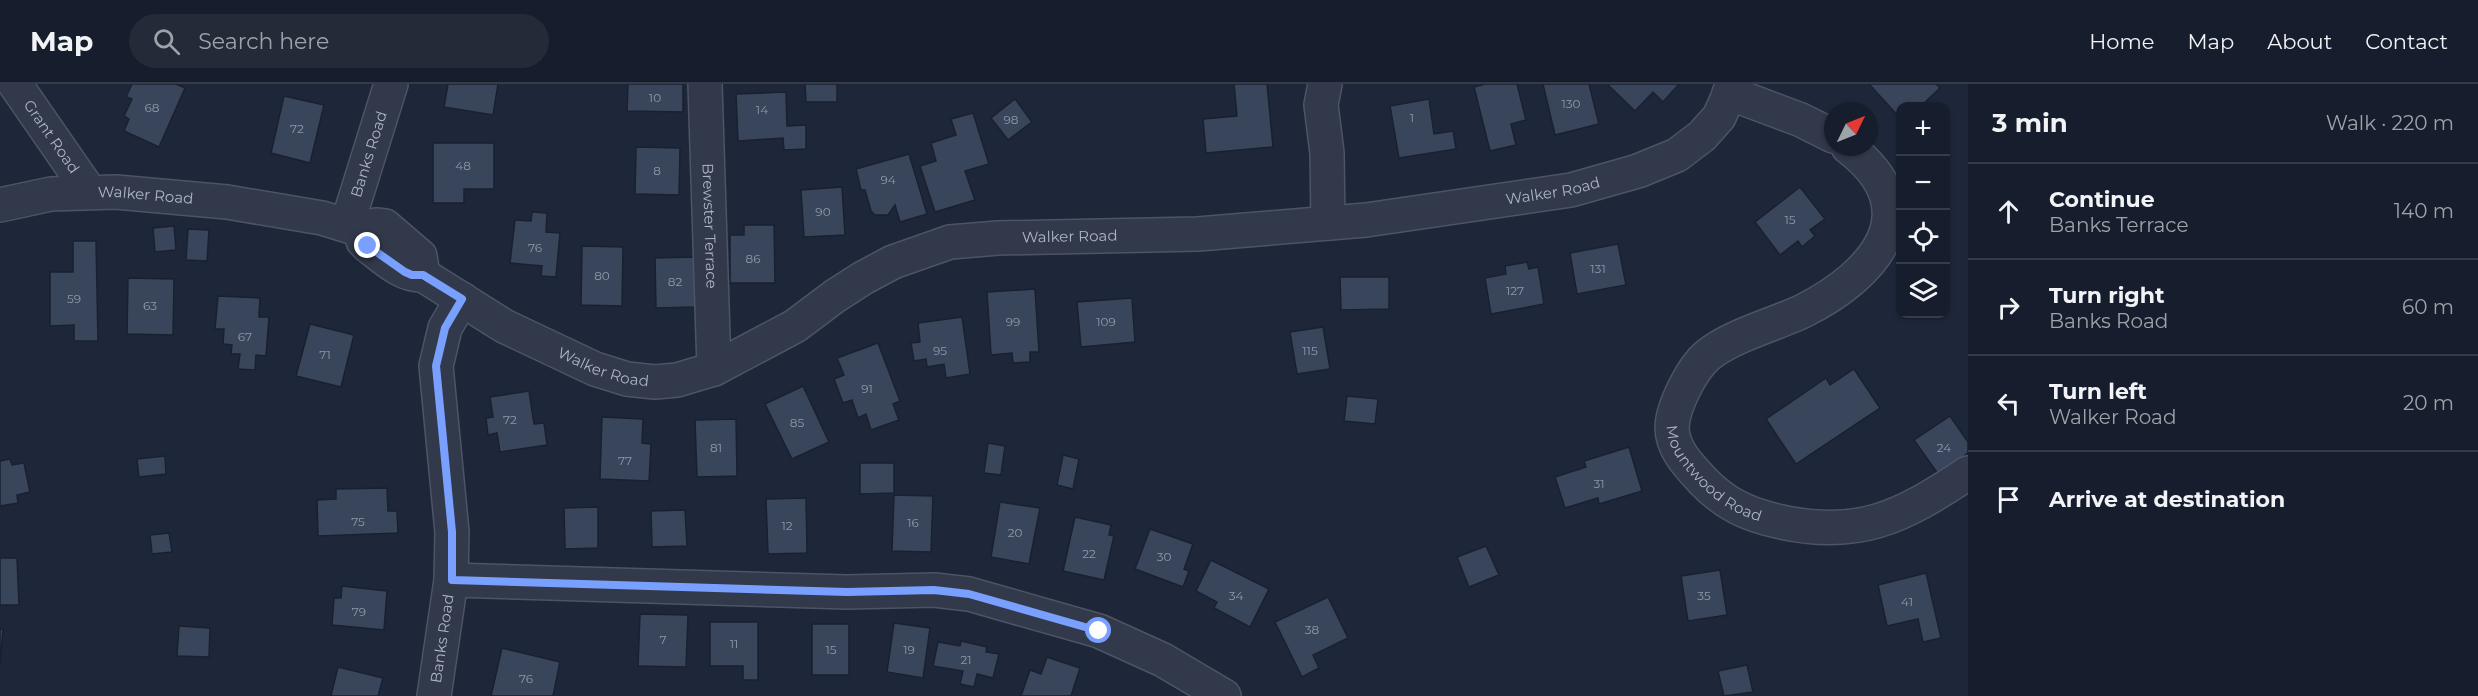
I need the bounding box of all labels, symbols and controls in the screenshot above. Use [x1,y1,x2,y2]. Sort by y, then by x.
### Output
search box [129,14,549,68]
text: Map [30,24,93,58]
icon: search [150,25,183,58]
text: Search here [198,28,329,55]
text: Home [2089,29,2154,54]
text: Map [2187,29,2234,54]
text: About [2267,29,2332,54]
text: Contact [2365,29,2448,54]
house number: 10 [649,90,661,105]
street label: Grant Road [20,96,84,177]
house number: 130 [1561,96,1581,111]
house number: 68 [145,100,160,115]
house number: 14 [756,102,768,117]
north arrow [1824,102,1878,156]
map controls [1896,102,1950,318]
button: + [1896,102,1950,156]
text: 3 min [1992,107,2068,139]
street label: Banks Road [346,109,391,200]
house number: 1 [1410,110,1414,125]
text: Walk · 220 m [2326,111,2454,135]
house number: 98 [1004,112,1019,127]
house number: 72 [290,121,304,136]
button: − [1896,156,1950,210]
house number: 48 [455,158,471,173]
house number: 8 [653,163,661,178]
street label: Brewster Terrace [699,163,721,289]
house number: 94 [880,172,896,187]
street label: Walker Road [1504,172,1602,208]
street label: Walker Road [98,182,194,208]
text: Continue [2049,186,2155,213]
icon: ahead [1992,195,2025,228]
text: 140 m [2394,199,2454,223]
house number: 90 [815,204,831,219]
button: locate [1896,210,1950,264]
house number: 15 [1784,212,1796,227]
text: Banks Terrace [2049,213,2189,237]
street label: Walker Road [1022,226,1118,247]
route end [354,232,380,258]
house number: 76 [528,240,542,255]
house number: 86 [746,251,760,266]
house number: 131 [1590,261,1606,276]
button: layers [1896,264,1950,318]
house number: 80 [594,268,610,283]
house number: 82 [668,274,682,289]
text: Turn right [2049,282,2164,309]
house number: 127 [1506,283,1524,298]
house number: 59 [67,291,81,306]
icon: right [1992,291,2025,324]
text: 60 m [2402,295,2454,319]
house number: 63 [143,298,157,313]
text: Banks Road [2049,309,2168,333]
house number: 99 [1006,314,1020,329]
house number: 109 [1096,314,1116,329]
house number: 67 [238,329,252,344]
street label: Walker Road [555,343,650,390]
house number: 95 [933,343,947,358]
house number: 115 [1302,343,1318,358]
house number: 71 [319,347,331,362]
text: Turn left [2049,378,2147,405]
house number: 91 [861,381,873,396]
icon: left [1992,387,2025,420]
text: 20 m [2403,391,2454,415]
text: Walker Road [2049,405,2176,429]
house number: 72 [503,412,517,427]
house number: 85 [790,415,804,430]
street label: Mountwood Road [1663,424,1764,525]
house number: 81 [710,440,722,455]
house number: 24 [1937,440,1951,455]
house number: 77 [618,453,632,468]
house number: 31 [1593,476,1605,491]
icon: arrive [1992,483,2025,516]
text: Arrive at destination [2049,486,2285,513]
house number: 75 [351,514,365,529]
house number: 16 [907,515,919,530]
house number: 12 [781,518,793,533]
house number: 20 [1008,525,1022,540]
house number: 22 [1082,546,1096,561]
house number: 30 [1157,549,1171,564]
house number: 34 [1229,588,1243,603]
house number: 35 [1697,588,1711,603]
street label: Banks Road [426,593,458,684]
house number: 41 [1901,594,1913,609]
house number: 79 [352,604,366,619]
route start [1085,617,1111,643]
house number: 38 [1305,622,1320,637]
house number: 7 [659,632,667,647]
house number: 11 [730,636,738,651]
house number: 15 [825,642,837,657]
house number: 19 [903,642,915,657]
house number: 21 [960,652,972,667]
house number: 76 [519,671,533,686]

